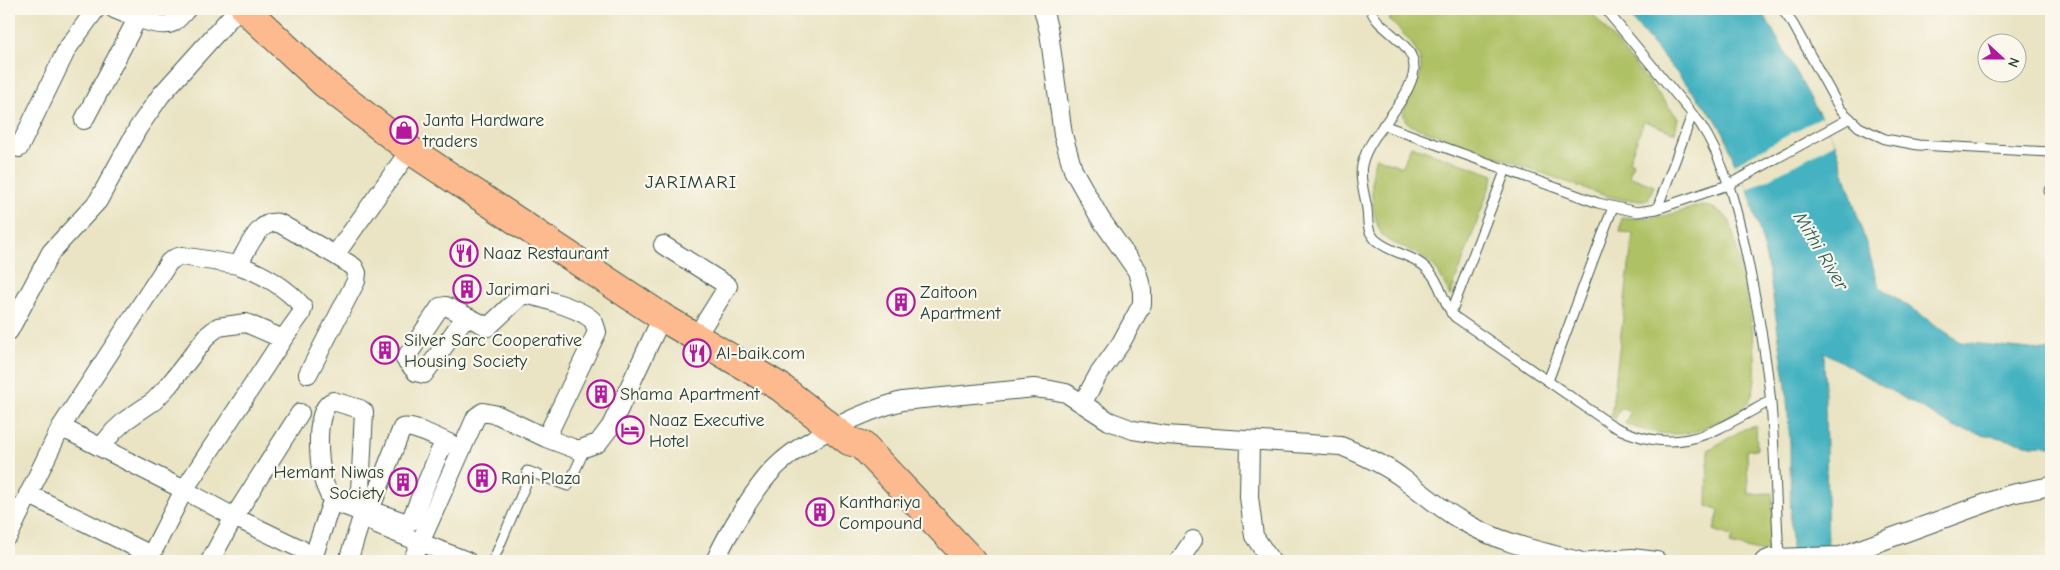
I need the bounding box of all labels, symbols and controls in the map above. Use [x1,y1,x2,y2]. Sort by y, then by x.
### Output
north arrow [1978,32,2028,82]
text: N [2004,55,2023,70]
place label: Janta Hardware traders [422,110,544,152]
shop icon: Janta Hardware traders [389,115,419,145]
district label: JARIMARI [645,171,737,193]
water label: Mithi River [1788,207,1854,296]
restaurant icon: Naaz Restaurant [449,238,479,268]
place label: Naaz Restaurant [483,243,609,264]
building icon: Jarimari [452,274,482,304]
place label: Jarimari [486,279,550,300]
place label: Zaitoon Apartment [920,282,1001,324]
building icon: Zaitoon Apartment [886,287,916,317]
place label: Silver Sarc Cooperative Housing Society [404,330,582,372]
building icon: Silver Sarc Cooperative Housing Society [370,335,400,365]
restaurant icon: Al-baik.com [682,338,712,368]
place label: Al-baik.com [716,343,805,364]
building icon: Shama Apartment [586,379,616,409]
place label: Shama Apartment [620,384,761,405]
place label: Naaz Executive Hotel [649,410,765,452]
hotel icon: Naaz Executive Hotel [615,415,645,445]
place label: Hemant Niwas Society [274,462,385,504]
building icon: Rani Plaza [467,463,497,493]
building icon: Hemant Niwas Society [388,467,418,497]
place label: Rani Plaza [501,468,581,489]
place label: Kanthariya Compound [839,492,922,534]
building icon: Kanthariya Compound [805,497,835,527]

